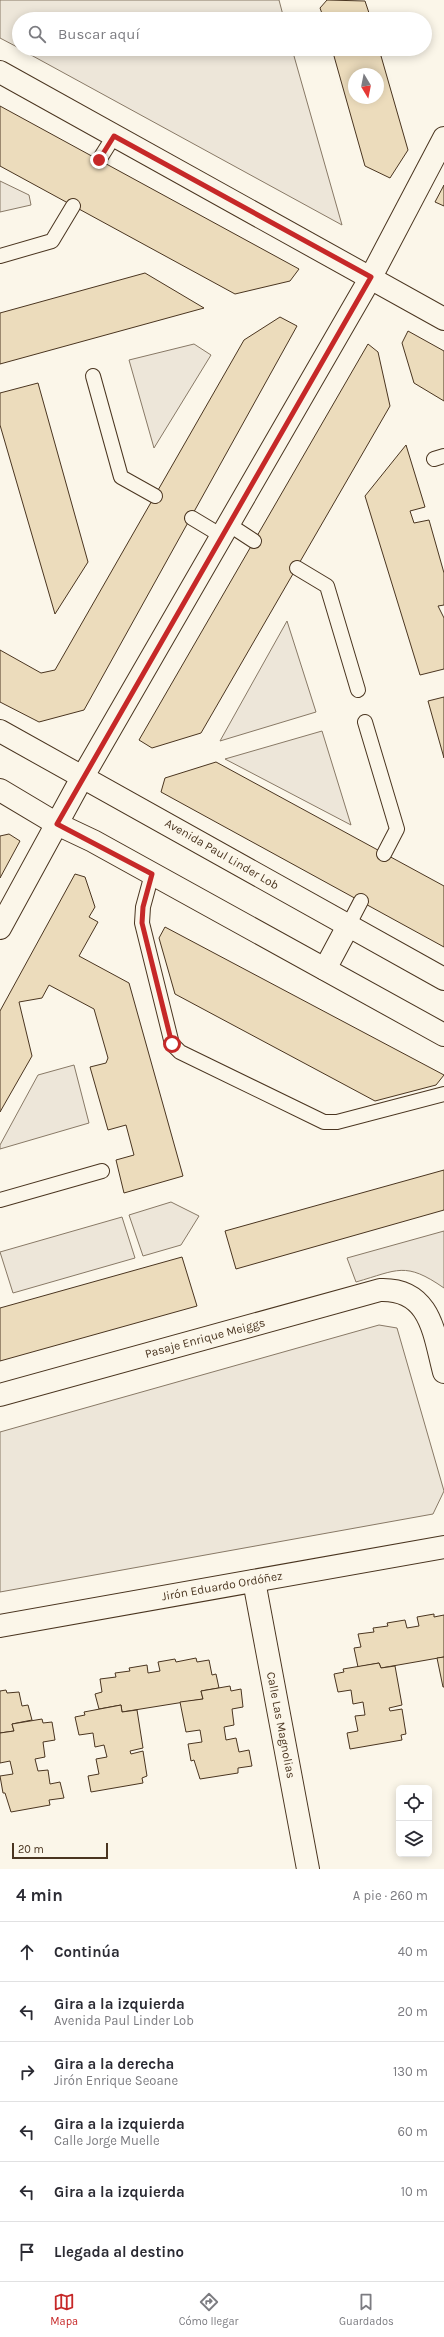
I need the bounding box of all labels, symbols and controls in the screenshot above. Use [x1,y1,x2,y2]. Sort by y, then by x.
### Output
search box [12,12,432,56]
icon: search [26,23,48,45]
text: Buscar aquí [58,25,140,43]
north arrow [348,68,384,104]
route end [90,151,108,169]
street label: Avenida Paul Linder Lob [163,816,281,892]
route start [163,1035,181,1053]
street label: Pasaje Enrique Meiggs [143,1315,267,1361]
street label: Jirón Eduardo Ordóñez [160,1568,284,1604]
street label: Calle Las Magnolias [264,1671,298,1779]
map controls [396,1785,432,1857]
button: locate [396,1785,432,1821]
button: layers [396,1821,432,1857]
scale bar [12,1841,108,1860]
text: 20 m [18,1843,44,1856]
text: 4 min [16,1885,63,1905]
text: A pie · 260 m [353,1888,428,1903]
icon: ahead [16,1941,38,1963]
text: Continúa [54,1943,120,1961]
text: 40 m [398,1944,428,1959]
text: Gira a la izquierda [54,1995,185,2013]
icon: left [16,2001,38,2023]
text: 20 m [398,2004,428,2019]
text: Avenida Paul Linder Lob [54,2013,194,2028]
text: Gira a la derecha [54,2055,174,2073]
icon: right [16,2061,38,2083]
text: 130 m [393,2064,428,2079]
text: Jirón Enrique Seoane [54,2073,178,2088]
text: Gira a la izquierda [54,2115,185,2133]
icon: left [16,2121,38,2143]
text: 60 m [398,2124,428,2139]
text: Calle Jorge Muelle [54,2133,160,2148]
icon: left [16,2181,38,2203]
text: Gira a la izquierda [54,2183,185,2201]
text: 10 m [401,2184,428,2199]
icon: arrive [16,2241,38,2263]
text: Llegada al destino [54,2243,184,2261]
tab: Mapa [50,2291,78,2328]
tab: Cómo llegar [179,2291,238,2328]
tab: Guardados [339,2291,394,2328]

